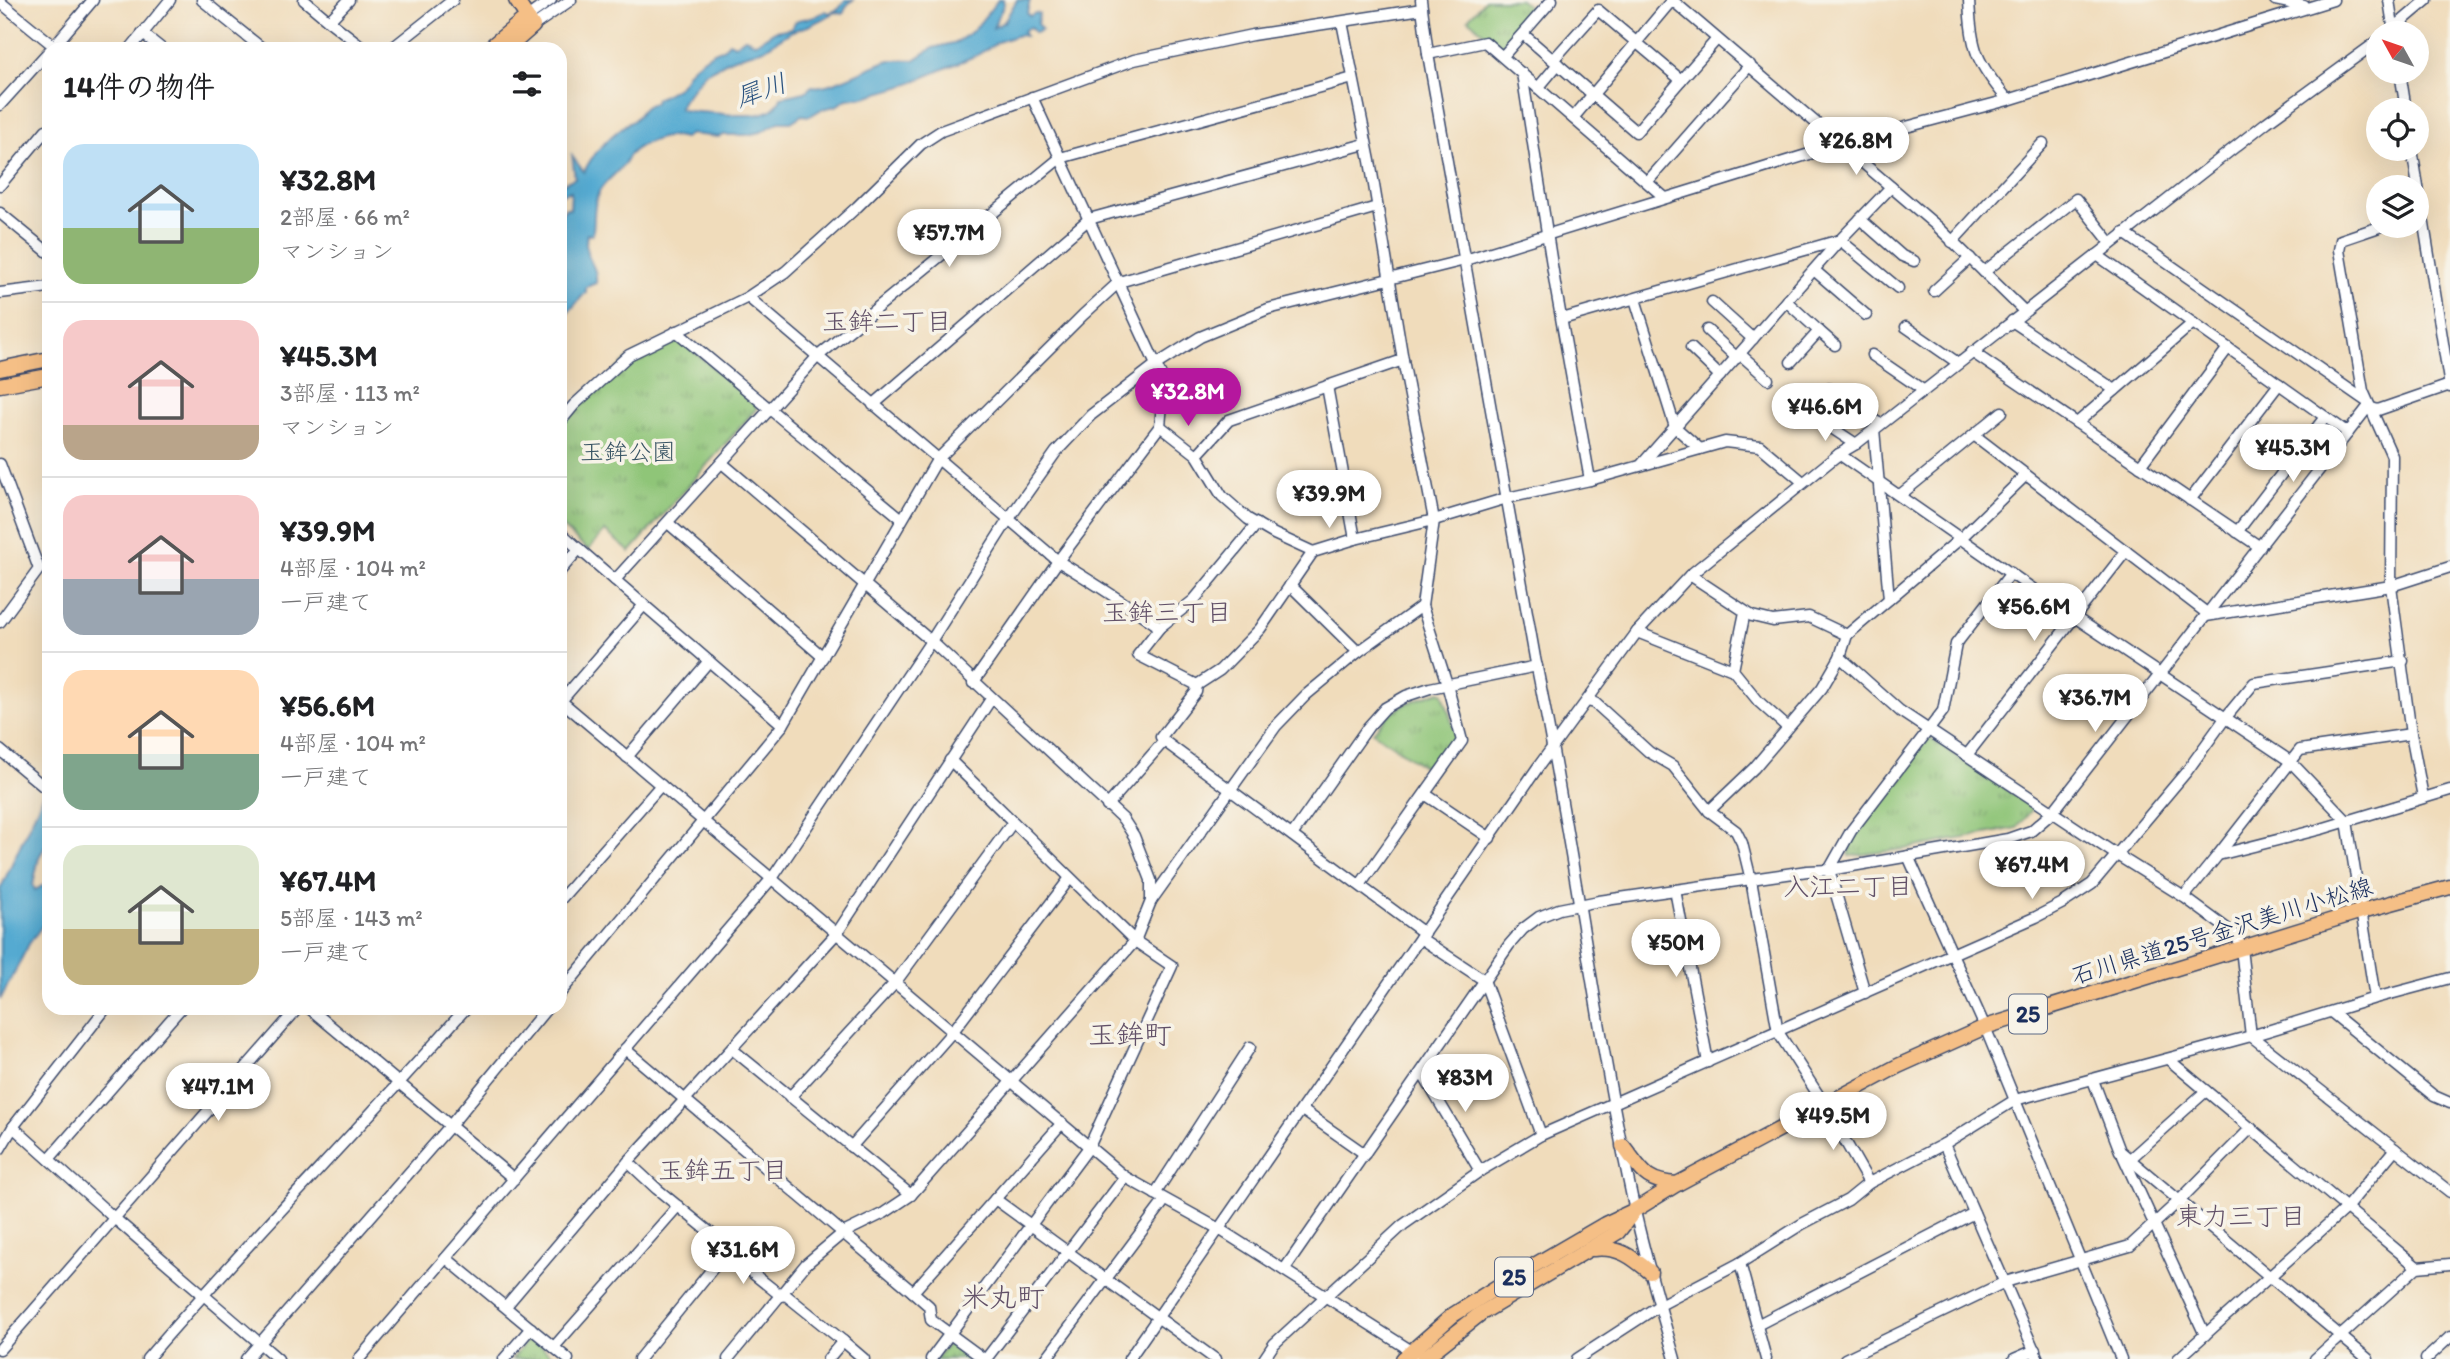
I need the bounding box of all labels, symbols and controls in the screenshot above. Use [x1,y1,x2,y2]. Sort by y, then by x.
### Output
north arrow [2366,21,2429,84]
map controls [2366,21,2429,238]
icon: filters [508,65,546,103]
water label: 犀川 [731,66,791,114]
text: 14件の物件 [63,68,215,105]
button: locate [2366,98,2429,161]
pin: ¥26.8M [1799,118,1913,177]
text: ¥26.8M [1819,126,1893,154]
text: ¥32.8M [280,161,376,198]
icon: home [119,172,203,256]
button: layers [2366,175,2429,238]
text: 2部屋 · 66 m² [280,203,410,231]
pin: ¥57.7M [892,210,1006,269]
text: ¥57.7M [913,218,985,246]
text: マンション [280,237,394,265]
district label: 玉鉾二丁目 [822,305,952,337]
text: ¥45.3M [280,337,378,374]
icon: home [119,348,203,432]
pin: ¥32.8M [1131,368,1245,428]
text: ¥32.8M [1151,377,1225,405]
text: 3部屋 · 113 m² [280,379,420,407]
pin: ¥46.6M [1768,384,1882,443]
text: ¥46.6M [1788,392,1862,420]
text: マンション [280,413,394,441]
pin: ¥45.3M [2236,424,2350,484]
text: ¥45.3M [2255,433,2331,461]
park label: 玉鉾公園 [580,437,676,466]
pin: ¥39.9M [1272,470,1386,530]
text: ¥39.9M [1292,479,1366,507]
text: ¥39.9M [280,512,376,549]
icon: home [119,523,203,607]
text: 4部屋 · 104 m² [280,554,426,582]
pin: ¥56.6M [1977,584,2091,643]
text: 一戸建て [280,588,372,616]
text: ¥56.6M [1997,592,2071,620]
district label: 玉鉾三丁目 [1102,596,1232,628]
pin: ¥36.7M [2038,674,2152,734]
text: ¥36.7M [2059,683,2131,711]
text: ¥56.6M [280,687,375,724]
icon: home [119,698,203,782]
text: 4部屋 · 104 m² [280,729,426,757]
text: 一戸建て [280,763,372,791]
pin: ¥67.4M [1975,842,2089,901]
text: ¥67.4M [1995,850,2069,878]
text: ¥67.4M [280,862,377,899]
district label: 入江二丁目 [1783,870,1913,902]
street label: 石川県道25号金沢美川小松線 [2068,871,2376,990]
icon: home [119,873,203,957]
text: 5部屋 · 143 m² [280,904,423,932]
pin: ¥50M [1635,920,1717,979]
text: ¥50M [1647,928,1705,956]
text: 一戸建て [280,938,372,966]
road number: 25 [2009,995,2047,1034]
district label: 玉鉾町 [1088,1017,1172,1051]
pin: ¥83M [1424,1054,1506,1114]
text: ¥83M [1437,1063,1493,1091]
pin: ¥47.1M [161,1064,275,1123]
text: ¥47.1M [182,1072,254,1100]
pin: ¥49.5M [1776,1092,1890,1152]
text: ¥49.5M [1796,1101,1870,1129]
district label: 玉鉾五丁目 [658,1154,788,1186]
district label: 東力三丁目 [2176,1200,2306,1232]
pin: ¥31.6M [686,1226,800,1286]
text: ¥31.6M [707,1235,779,1263]
road number: 25 [1495,1258,1533,1296]
district label: 米丸町 [961,1280,1045,1314]

